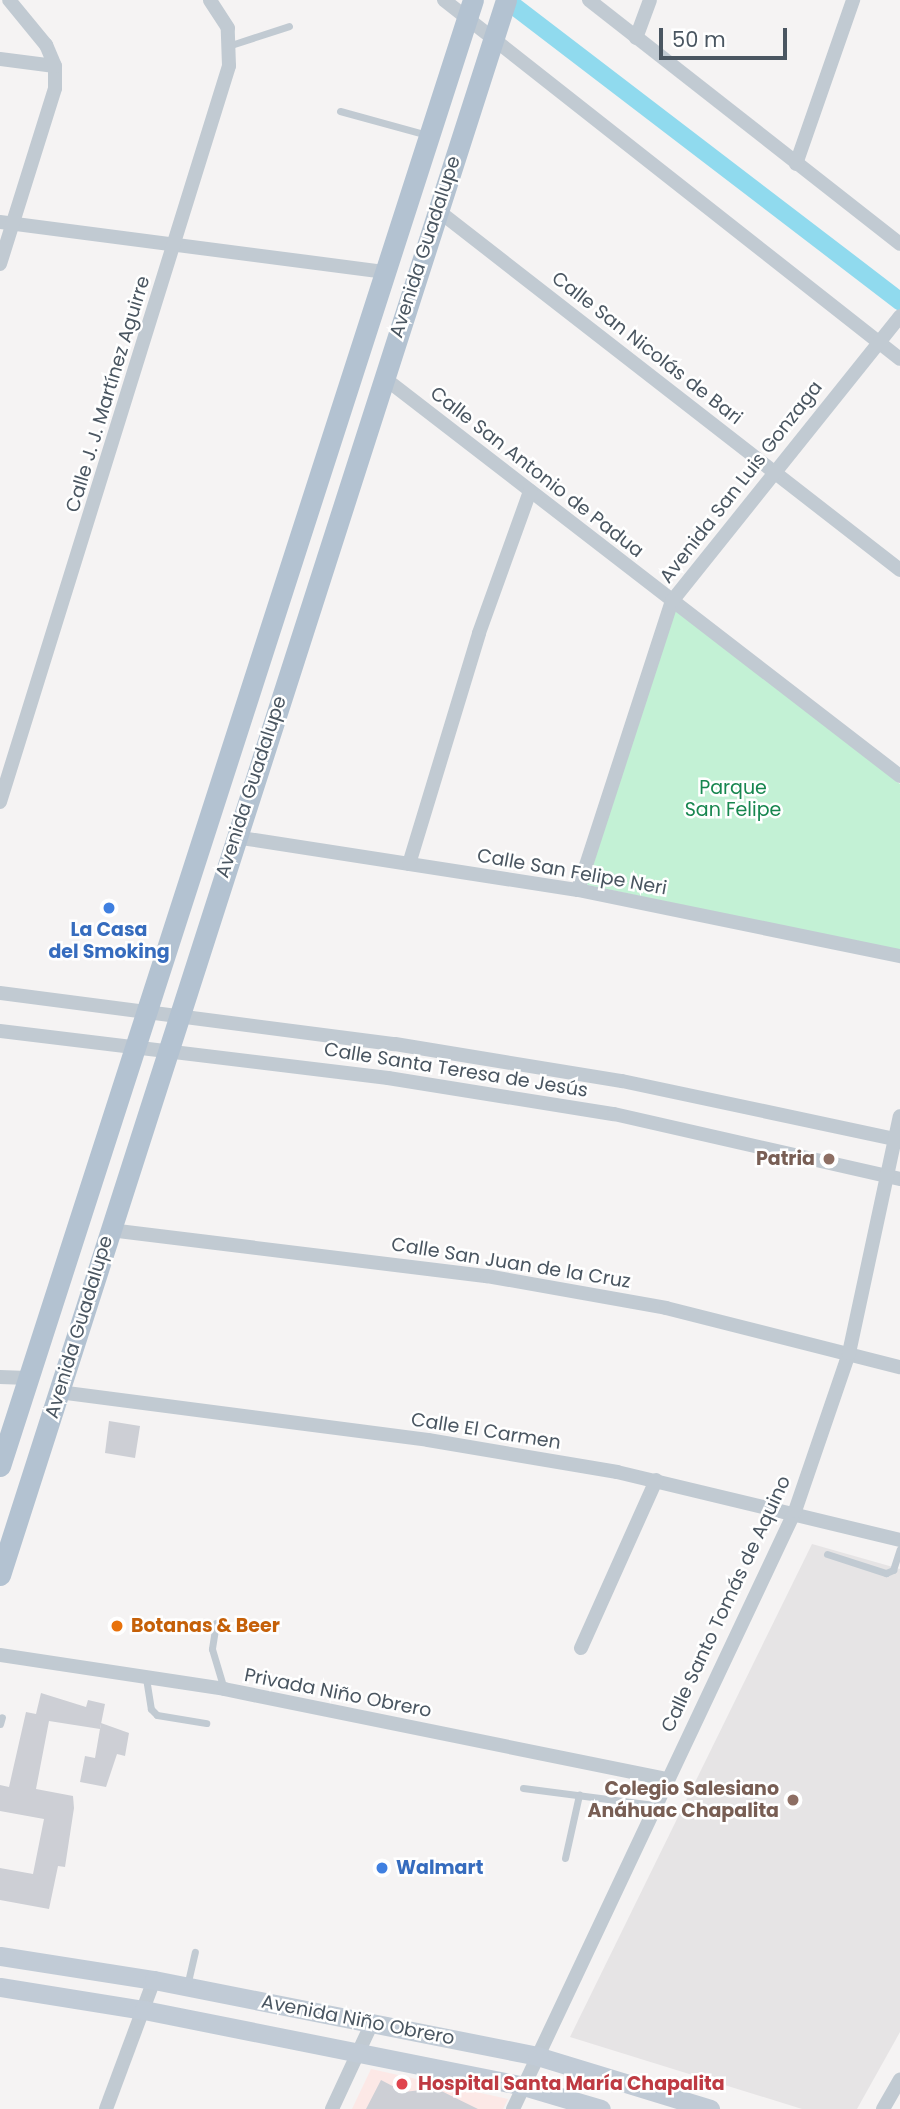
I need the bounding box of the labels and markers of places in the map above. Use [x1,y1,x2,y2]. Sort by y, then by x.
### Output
marker: La Casa del Smoking [101,900,117,916]
place label: La Casa del Smoking [48,919,170,963]
place label: Patria [756,1148,815,1170]
marker: Patria [821,1151,837,1167]
place label: Botanas & Beer [131,1615,280,1637]
marker: Botanas & Beer [109,1618,125,1634]
place label: Colegio Salesiano Anáhuac Chapalita [587,1778,779,1822]
marker: Colegio Salesiano Anáhuac Chapalita [785,1792,801,1808]
place label: Walmart [396,1857,483,1879]
marker: Walmart [374,1860,390,1876]
place label: Hospital Santa María Chapalita [418,2073,725,2095]
marker: Hospital Santa María Chapalita [392,2074,412,2094]

